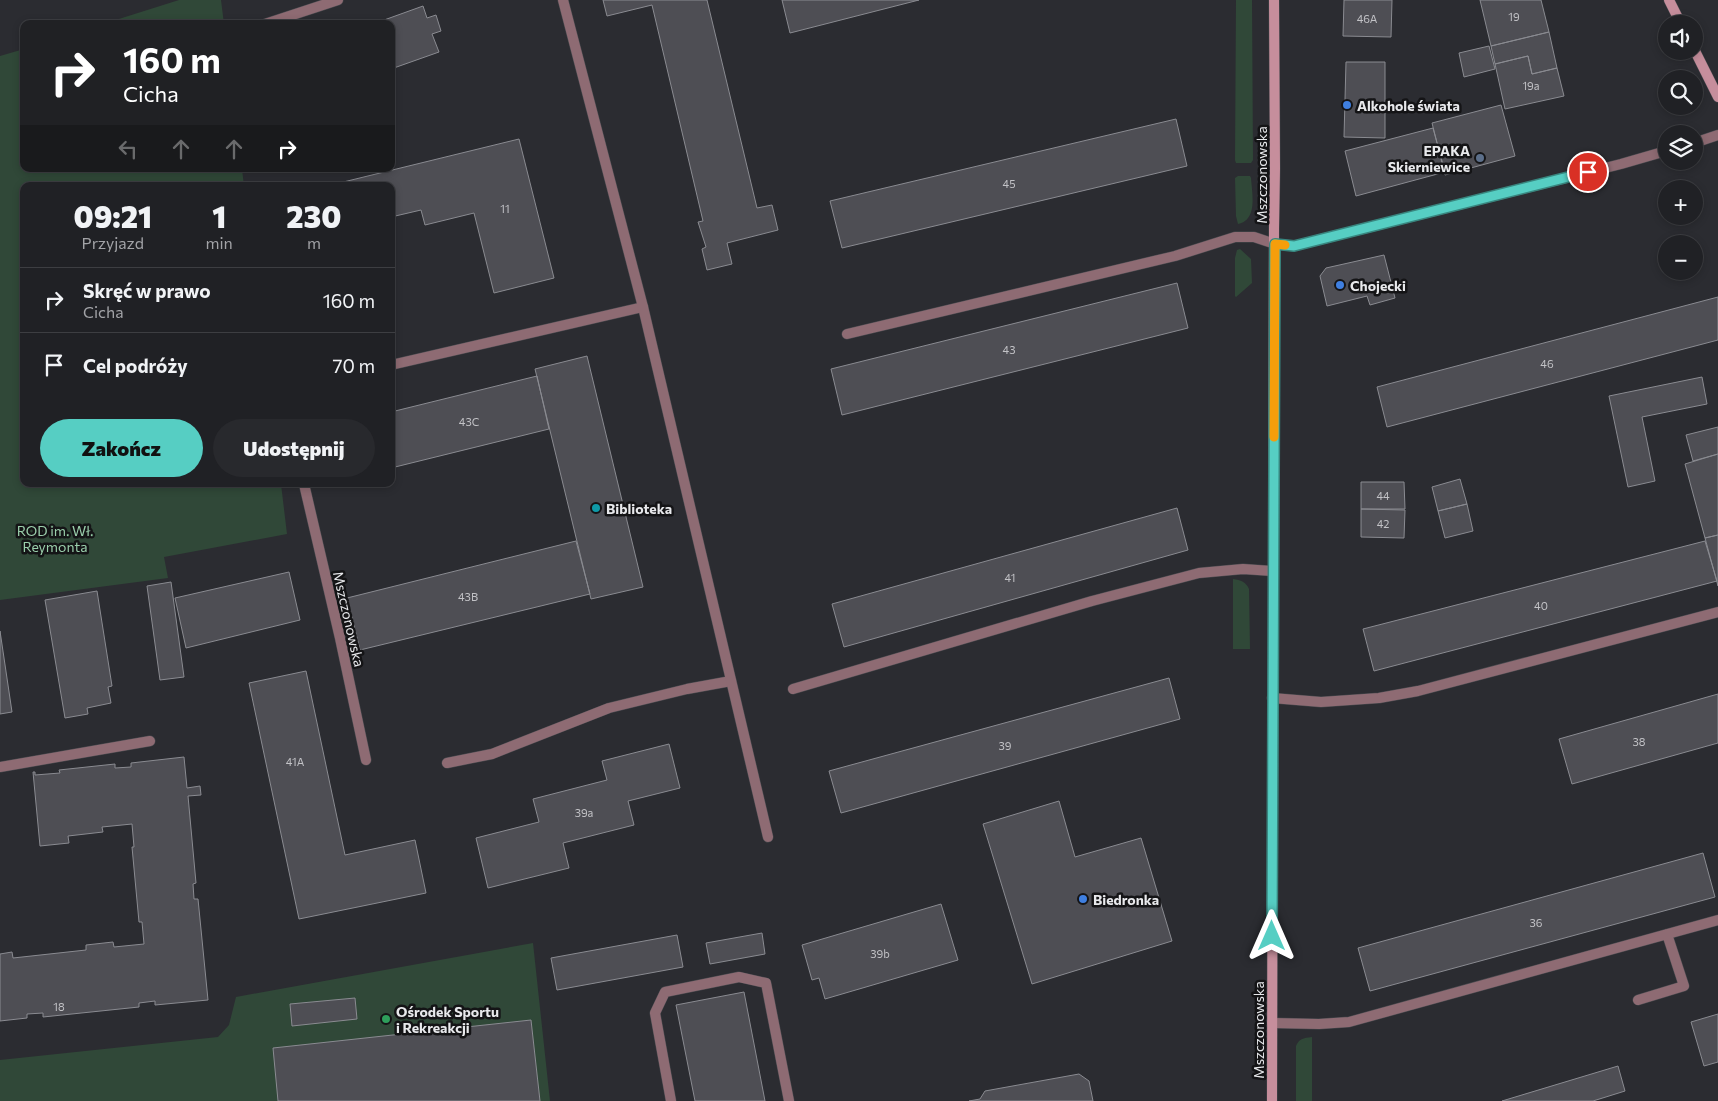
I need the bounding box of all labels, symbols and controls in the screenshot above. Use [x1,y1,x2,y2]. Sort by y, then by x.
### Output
house number: 19 [1508,10,1520,23]
house number: 46A [1357,12,1378,25]
map controls [1658,15,1703,280]
button: sound [1658,15,1703,60]
text: 160 m [123,37,221,80]
icon: right [40,40,105,105]
button: search [1658,70,1703,115]
house number: 19a [1522,79,1540,92]
text: Cicha [123,80,179,107]
place label: Alkohole świata [1357,97,1460,114]
marker: Alkohole świata [1341,99,1353,111]
button: layers [1658,125,1703,170]
street label: Mszczonowska [1253,126,1270,224]
icon: left [114,135,142,163]
icon: ahead [167,135,195,163]
icon: ahead [220,135,248,163]
icon: right [273,135,301,163]
place label: EPAKA Skierniewice [1388,142,1470,175]
pin [1567,151,1609,193]
marker: EPAKA Skierniewice [1474,152,1486,164]
icon: arrive [1574,158,1602,186]
house number: 45 [1003,177,1015,190]
button: + [1658,180,1703,225]
text: 09:21 [74,197,152,234]
text: 1 [212,197,226,234]
text: 230 [286,197,341,234]
house number: 11 [500,202,510,215]
text: Przyjazd [82,233,144,252]
text: min [206,233,233,252]
text: m [307,233,321,252]
button: − [1658,235,1703,280]
place label: Chojecki [1350,277,1406,294]
text: Skręć w prawo [83,279,211,302]
marker: Chojecki [1334,279,1346,291]
icon: right [40,286,68,314]
text: 160 m [323,289,375,312]
text: Cicha [83,302,124,321]
house number: 43 [1003,343,1015,356]
icon: arrive [40,351,68,379]
text: Cel podróży [83,354,188,377]
text: 70 m [332,354,375,377]
house number: 46 [1540,357,1554,370]
house number: 43C [459,415,479,428]
button: Zakończ [40,419,203,477]
button: Udostępnij [213,419,375,477]
house number: 44 [1376,489,1390,502]
place label: Biblioteka [606,500,672,517]
marker: Biblioteka [590,502,602,514]
house number: 42 [1377,517,1389,530]
park label: ROD im. Wł. Reymonta [17,522,93,555]
street label: Mszczonowska [330,570,368,668]
house number: 41 [1005,571,1015,584]
house number: 43B [458,590,478,603]
house number: 40 [1534,599,1548,612]
house number: 38 [1633,735,1646,748]
house number: 39 [999,739,1012,752]
house number: 41A [286,755,305,768]
house number: 39a [575,806,593,819]
place label: Biedronka [1093,891,1159,908]
marker: Biedronka [1077,893,1089,905]
position arrow [1245,909,1297,961]
house number: 36 [1530,916,1543,929]
house number: 39b [870,947,890,960]
street label: Mszczonowska [1250,981,1267,1079]
house number: 18 [53,1000,65,1013]
place label: Ośrodek Sportu i Rekreakcji [396,1003,499,1036]
marker: Ośrodek Sportu i Rekreakcji [380,1013,392,1025]

